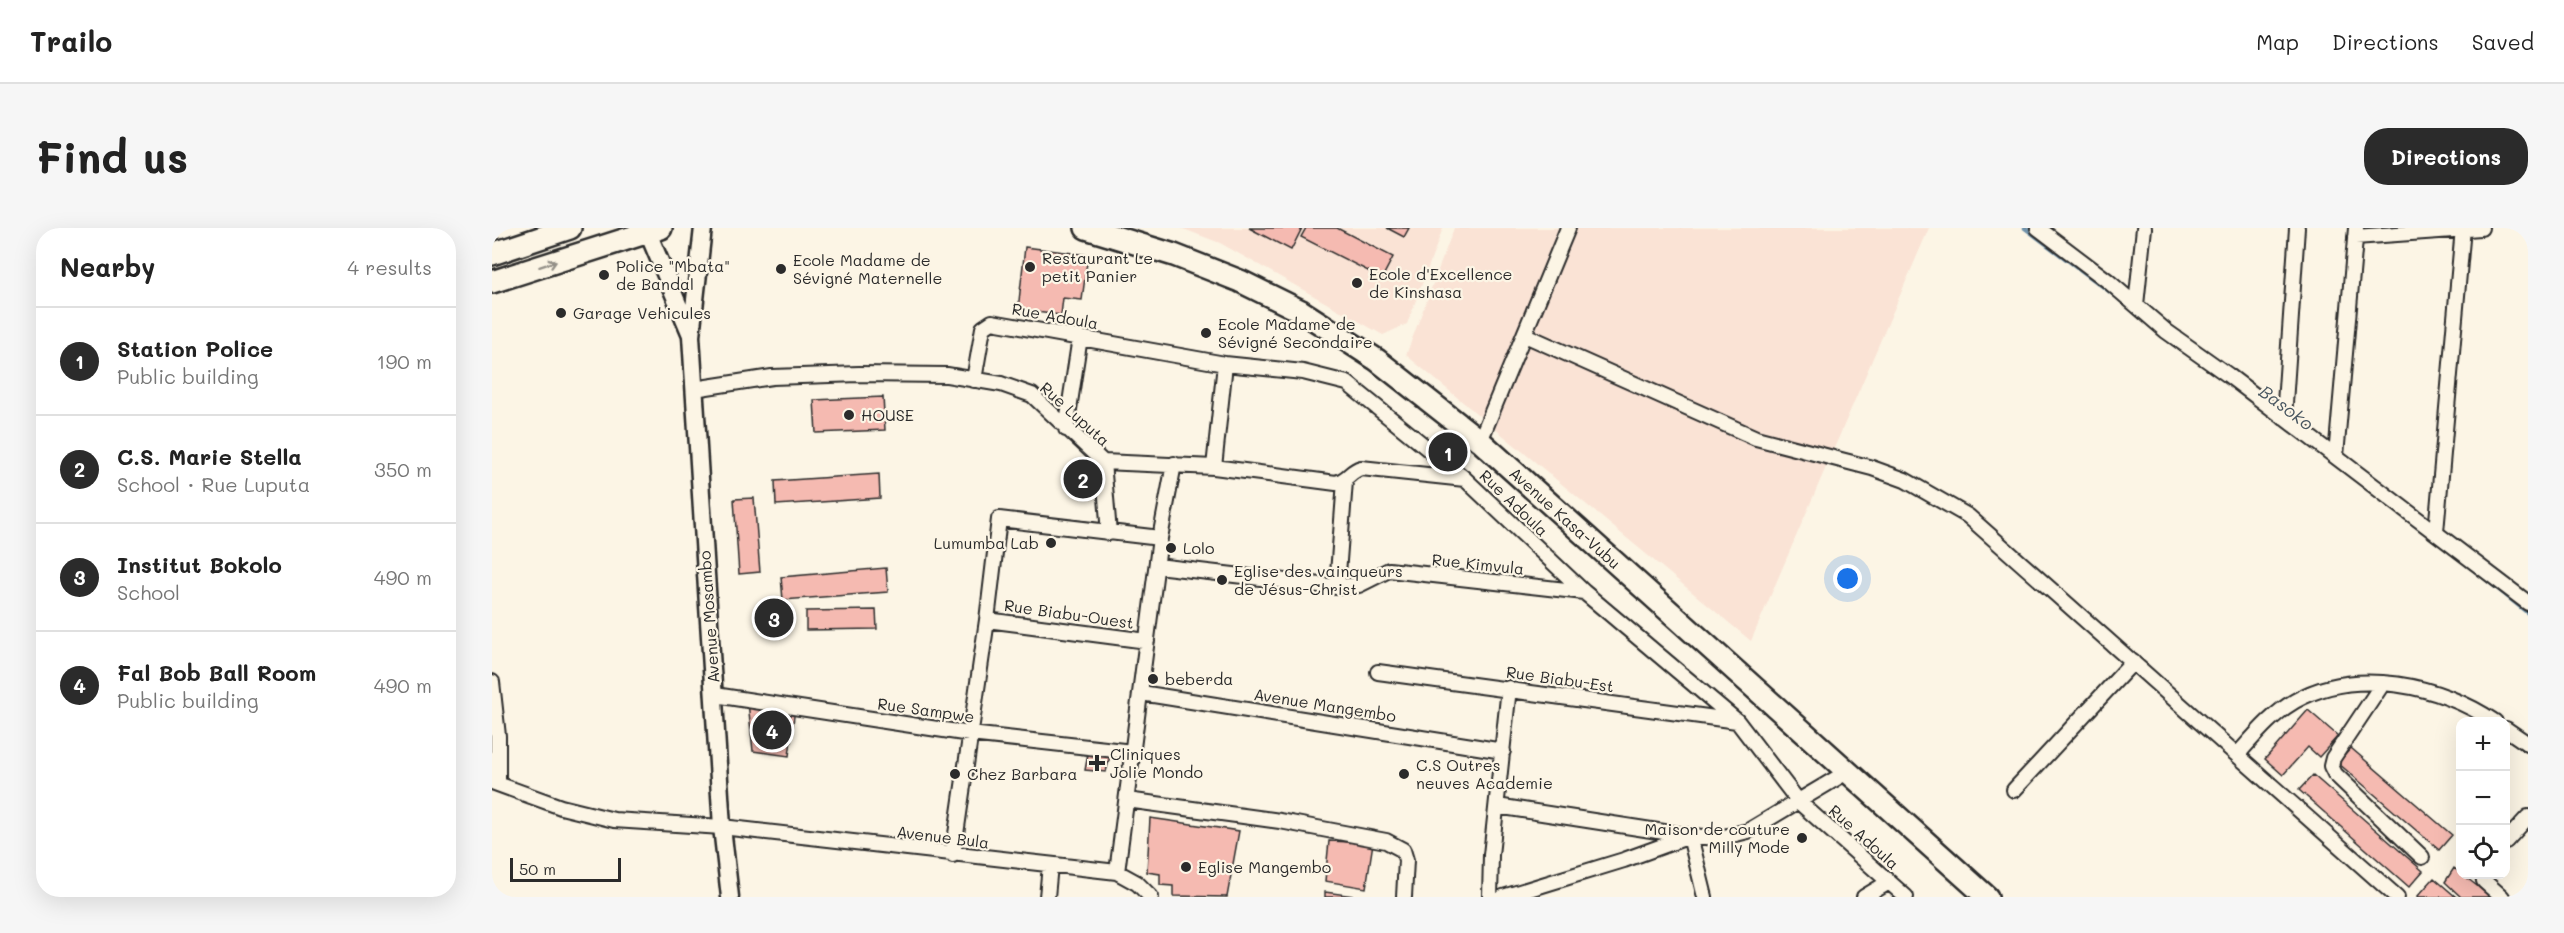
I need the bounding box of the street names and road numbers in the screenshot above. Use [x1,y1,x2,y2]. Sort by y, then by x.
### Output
street label: Rue Adoula [1010,298,1100,333]
street label: Rue Luputa [1036,377,1115,451]
street label: Avenue Kasa-Vubu [1505,462,1625,573]
street label: Rue Adoula [1476,465,1553,541]
street label: Rue Kimvula [1431,548,1525,579]
street label: Avenue Mosambo [693,550,724,684]
street label: Rue Biabu-Ouest [1003,594,1135,633]
street label: Rue Biabu-Est [1505,661,1615,696]
street label: Avenue Mangembo [1252,683,1398,726]
street label: Rue Sampwe [876,692,976,727]
street label: Rue Adoula [1825,800,1904,874]
street label: Avenue Bula [896,820,991,853]

